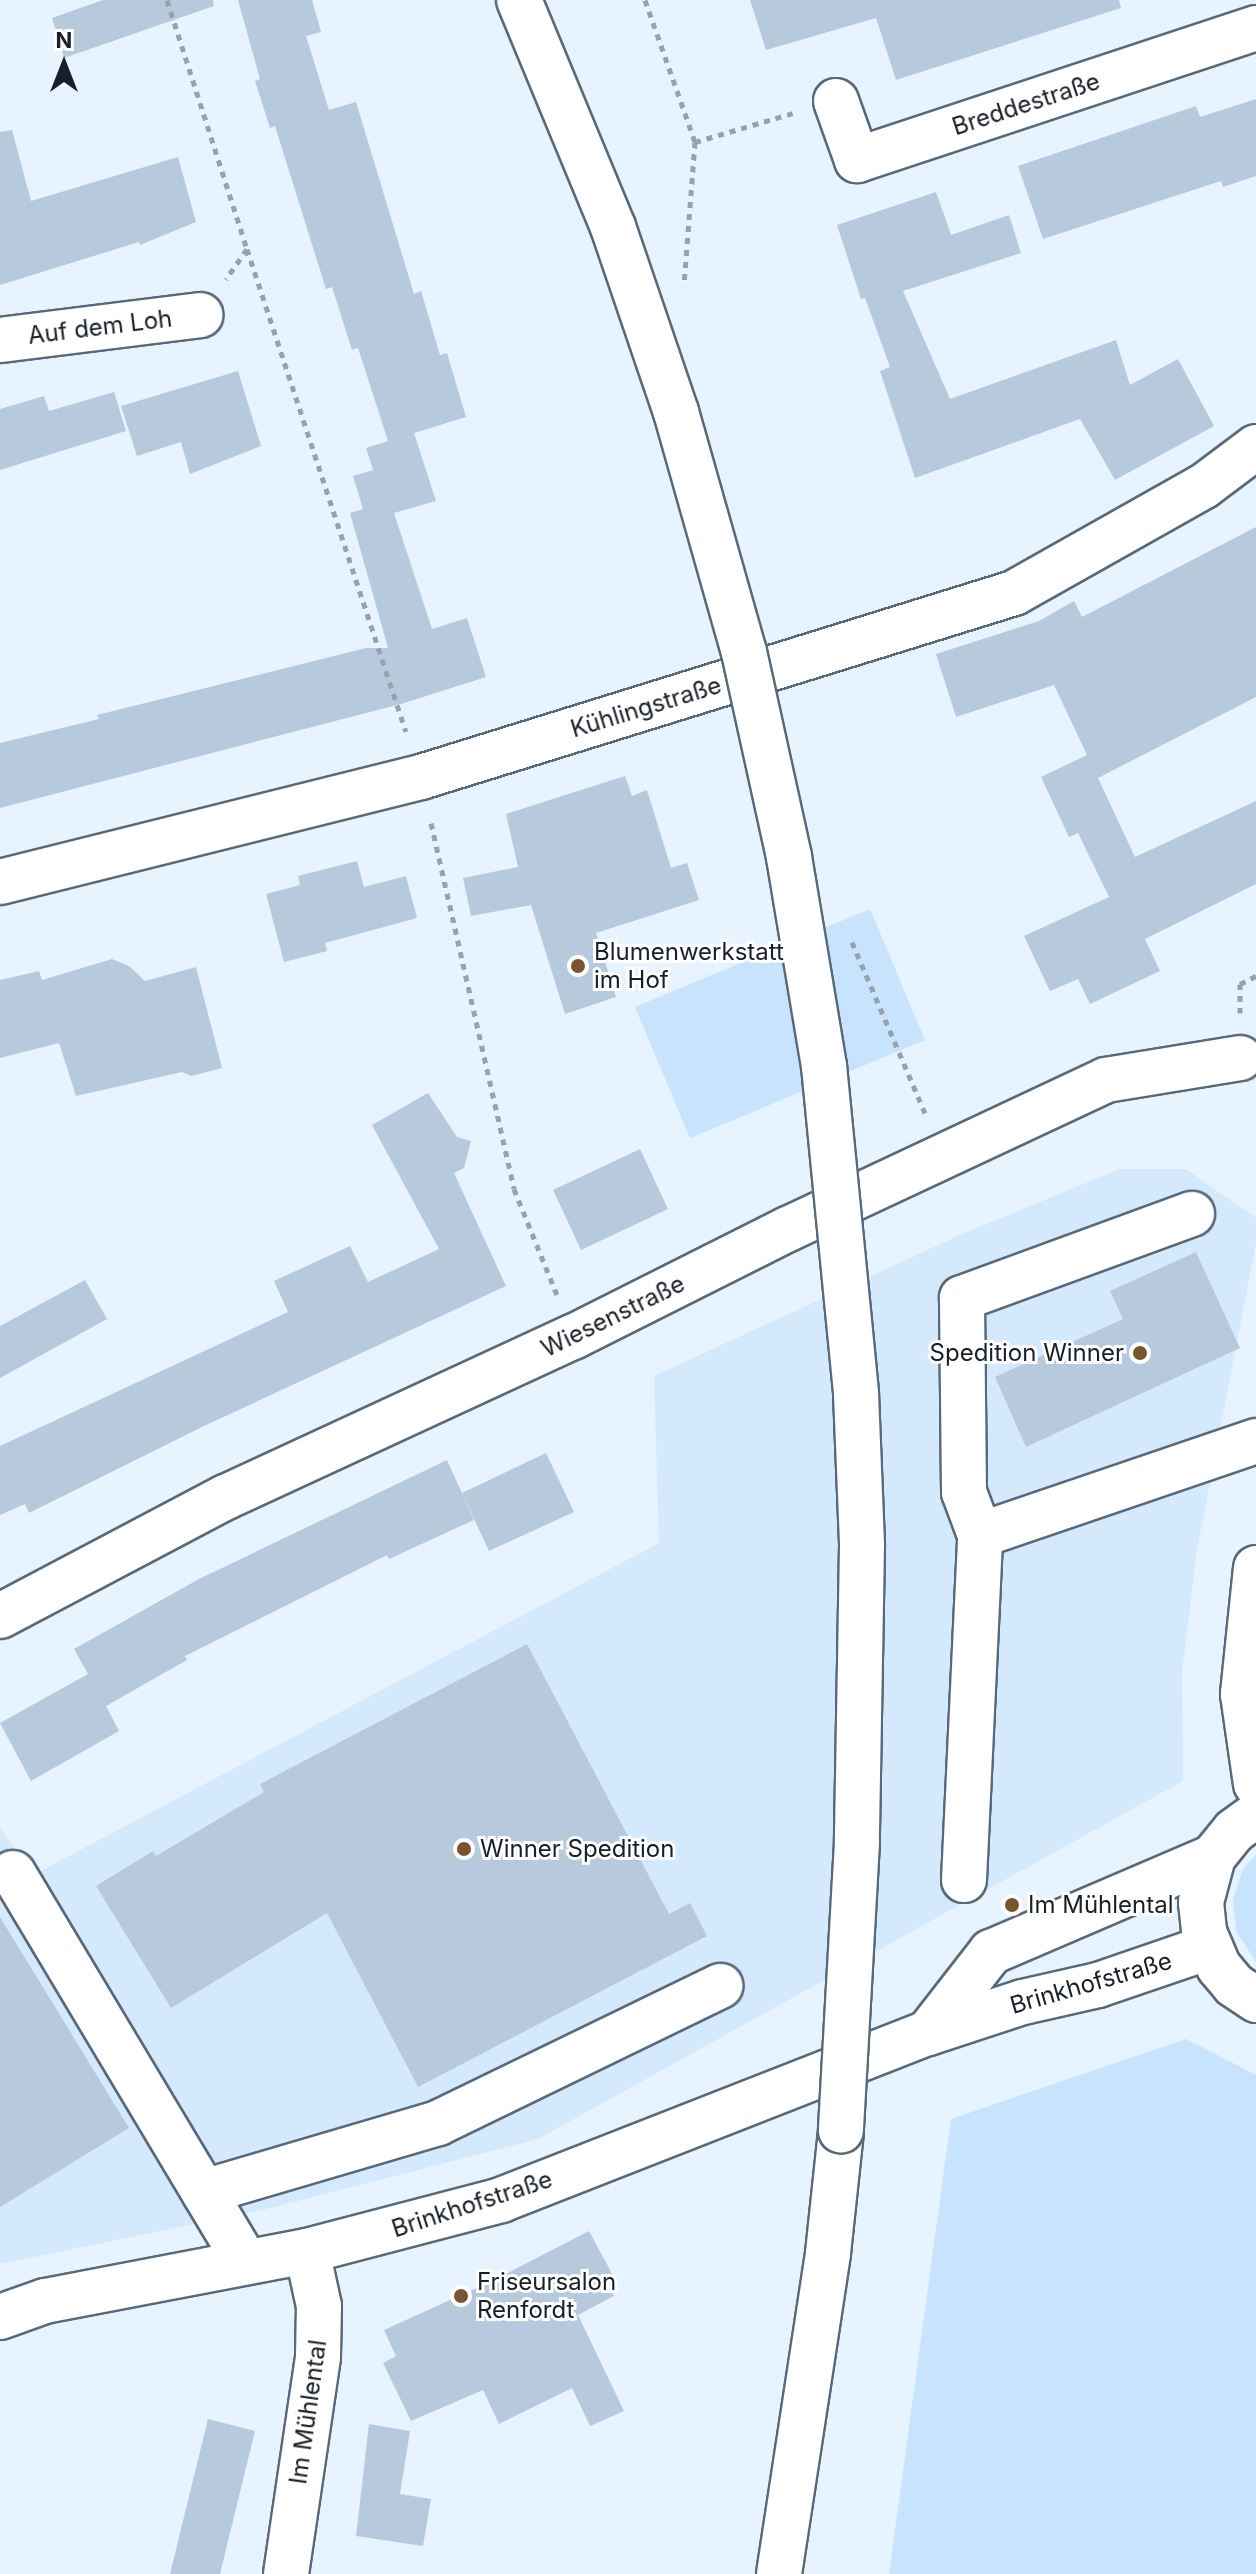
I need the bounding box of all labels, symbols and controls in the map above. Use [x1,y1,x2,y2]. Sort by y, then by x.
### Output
north arrow [24,24,104,104]
text: N [56,27,72,53]
street label: Breddestraße [949,67,1103,141]
street label: Auf dem Loh [26,304,174,350]
street label: Kühlingstraße [567,670,725,744]
place label: Blumenwerkstatt im Hof [594,938,784,994]
marker: Blumenwerkstatt im Hof [569,957,587,975]
street label: Wiesenstraße [537,1269,689,1363]
place label: Spedition Winner [930,1339,1124,1367]
marker: Spedition Winner [1131,1344,1149,1362]
place label: Winner Spedition [480,1835,674,1863]
marker: Winner Spedition [455,1840,473,1858]
place label: Im Mühlental [1028,1891,1174,1919]
marker: Im Mühlental [1003,1896,1021,1914]
street label: Brinkhofstraße [1007,1946,1175,2020]
street label: Brinkhofstraße [388,2164,556,2244]
place label: Friseursalon Renfordt [477,2268,616,2324]
marker: Friseursalon Renfordt [452,2287,470,2305]
street label: Im Mühlental [284,2338,332,2486]

